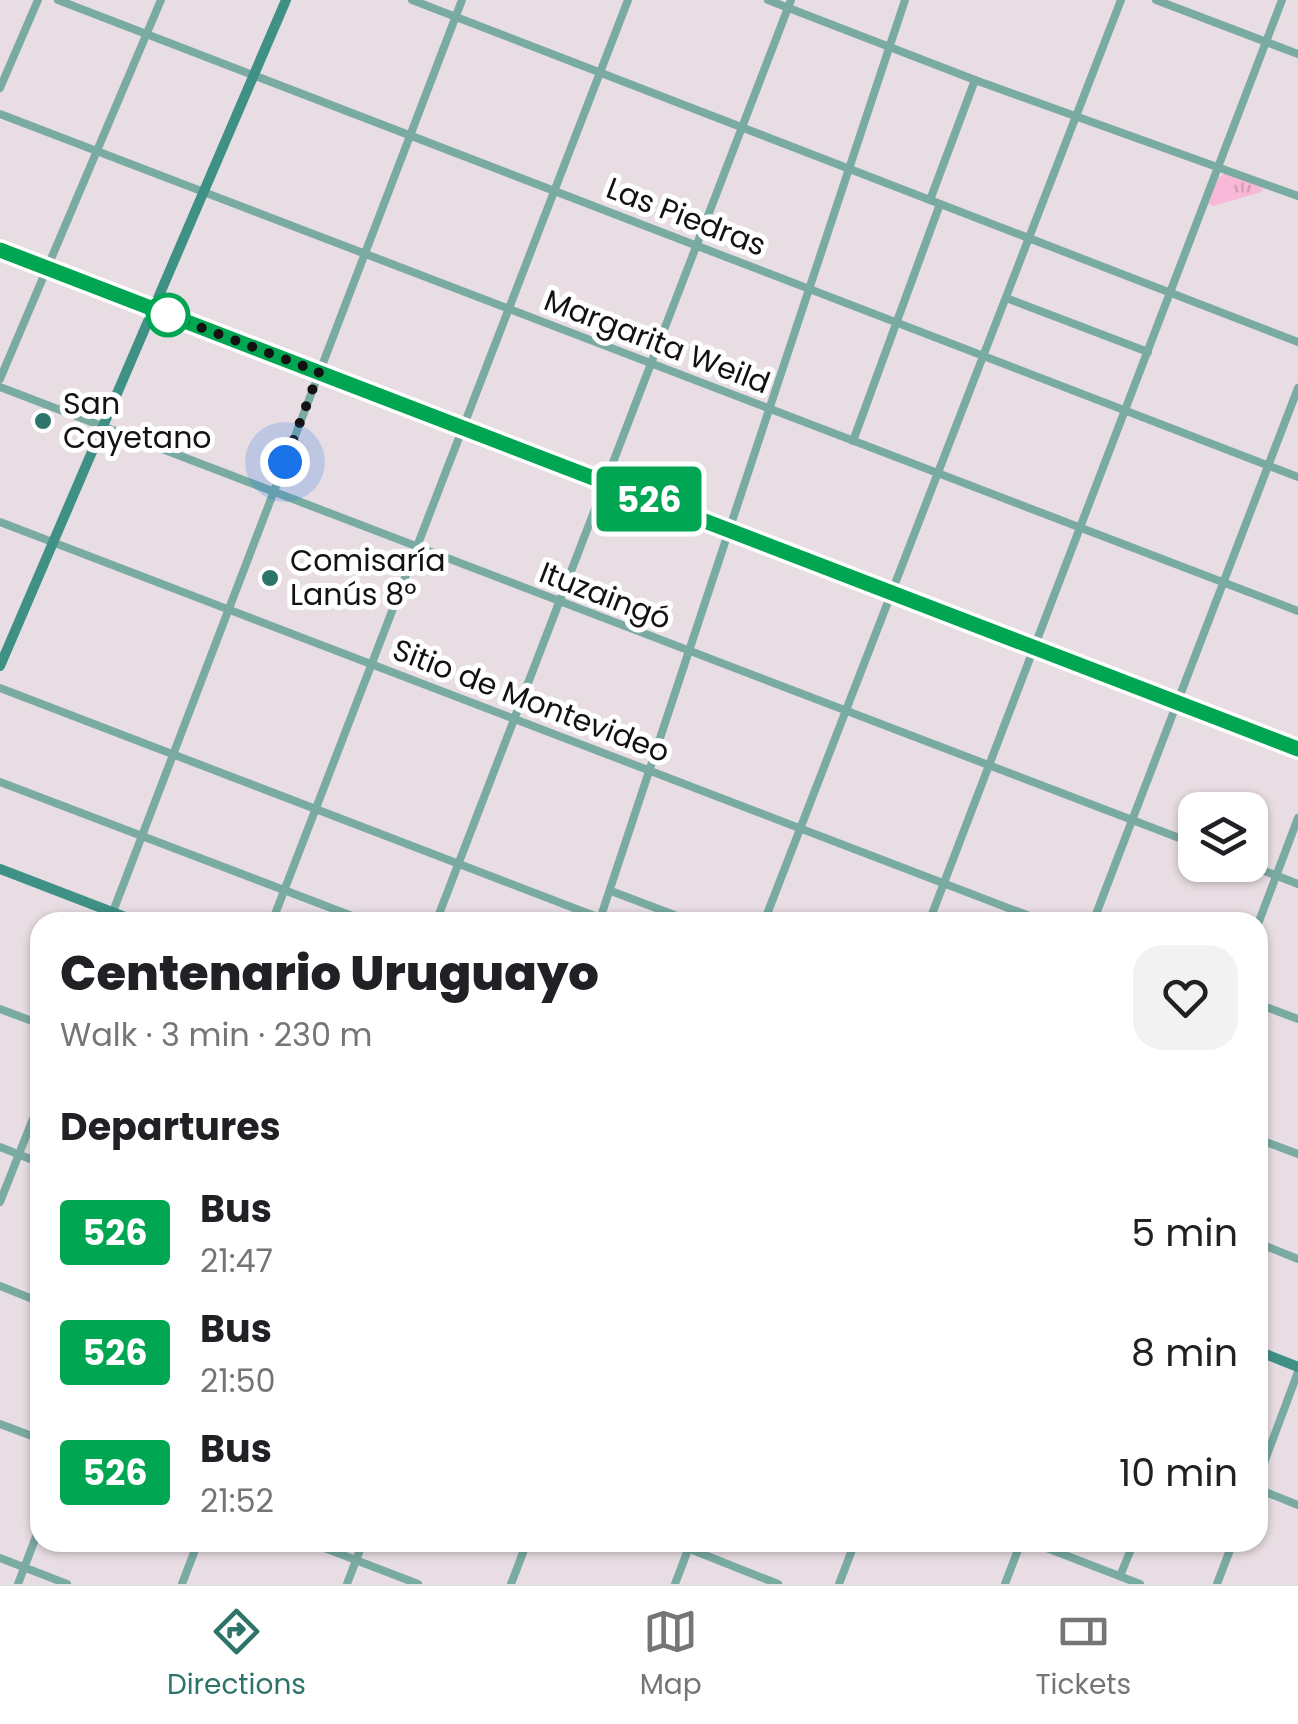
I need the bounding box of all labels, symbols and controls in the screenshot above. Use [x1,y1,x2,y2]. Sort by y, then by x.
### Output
street label: Las Piedras [600,166,772,267]
street label: Margarita Weild [538,279,776,404]
unlabelled marker [147,294,189,336]
place label: San Cayetano [63,382,212,459]
marker: San Cayetano [32,410,54,432]
your location [260,437,310,487]
line badge: 526 [592,466,706,532]
text: 526 [616,475,682,524]
place label: Comisaría Lanús 8° [290,539,445,616]
street label: Ituzaingó [533,551,677,640]
marker: Comisaría Lanús 8° [259,567,281,589]
street label: Sitio de Montevideo [387,628,676,773]
map controls [1178,792,1268,882]
button: layers [1178,792,1268,882]
text: Centenario Uruguayo [60,940,599,1007]
button: heart [1133,945,1238,1050]
text: Walk · 3 min · 230 m [60,1012,373,1057]
text: Departures [60,1100,281,1153]
text: Bus [200,1182,272,1235]
text: 5 min [1131,1206,1238,1259]
text: 526 [82,1208,148,1257]
text: 21:47 [200,1238,273,1283]
text: Bus [200,1302,272,1355]
text: 8 min [1131,1326,1238,1379]
text: 526 [82,1328,148,1377]
text: 21:50 [200,1358,276,1403]
text: Bus [200,1422,272,1475]
text: 10 min [1119,1446,1238,1499]
text: 526 [82,1448,148,1497]
text: 21:52 [200,1478,274,1523]
tab: Directions [167,1604,306,1706]
tab: Map [640,1604,702,1706]
tab: Tickets [1035,1604,1131,1706]

